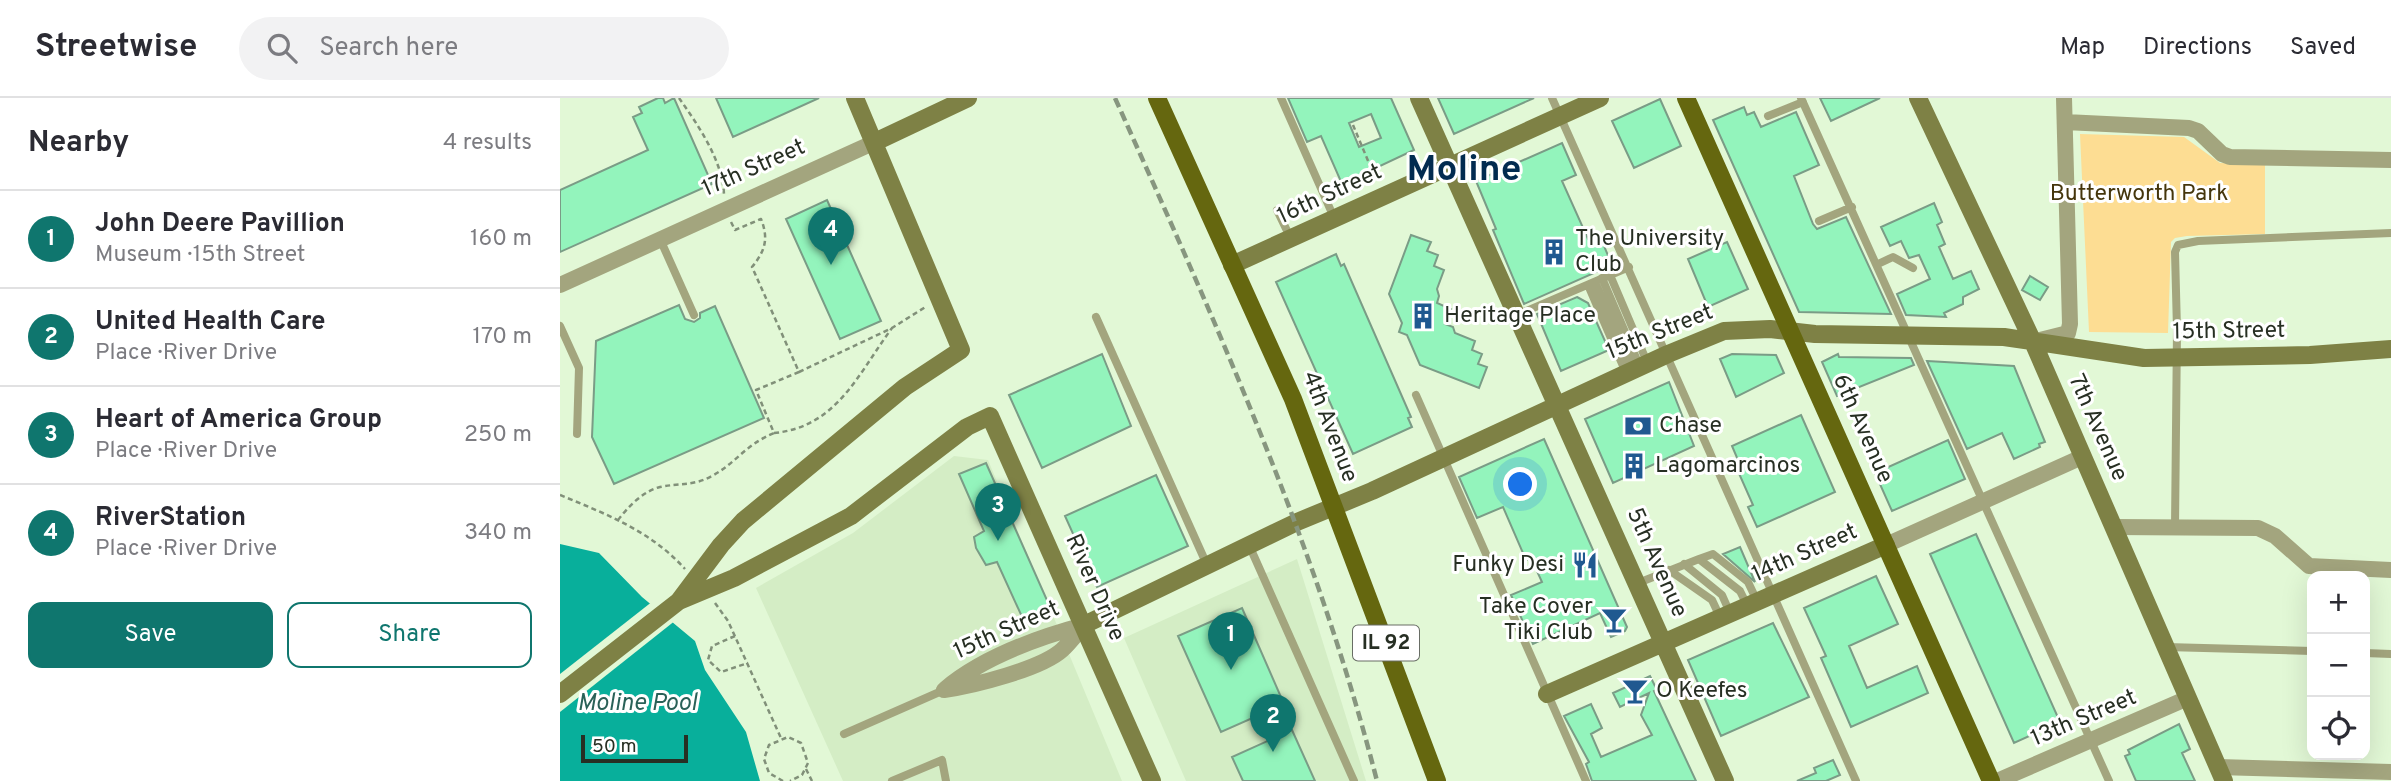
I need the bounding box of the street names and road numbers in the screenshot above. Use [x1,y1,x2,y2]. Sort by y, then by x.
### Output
street label: 17th Street [698,133,810,205]
street label: 16th Street [1273,158,1387,232]
street label: 15th Street [1602,298,1718,368]
street label: 15th Street [2172,317,2286,347]
street label: 4th Avenue [1295,367,1363,487]
street label: 6th Avenue [1825,370,1899,488]
street label: 7th Avenue [2061,370,2133,486]
street label: 5th Avenue [1619,504,1693,622]
street label: 14th Street [1748,518,1862,590]
street label: River Drive [1058,530,1130,646]
street label: 15th Street [950,595,1064,667]
road number: IL 92 [1353,626,1419,660]
street label: 13th Street [2027,684,2141,754]

